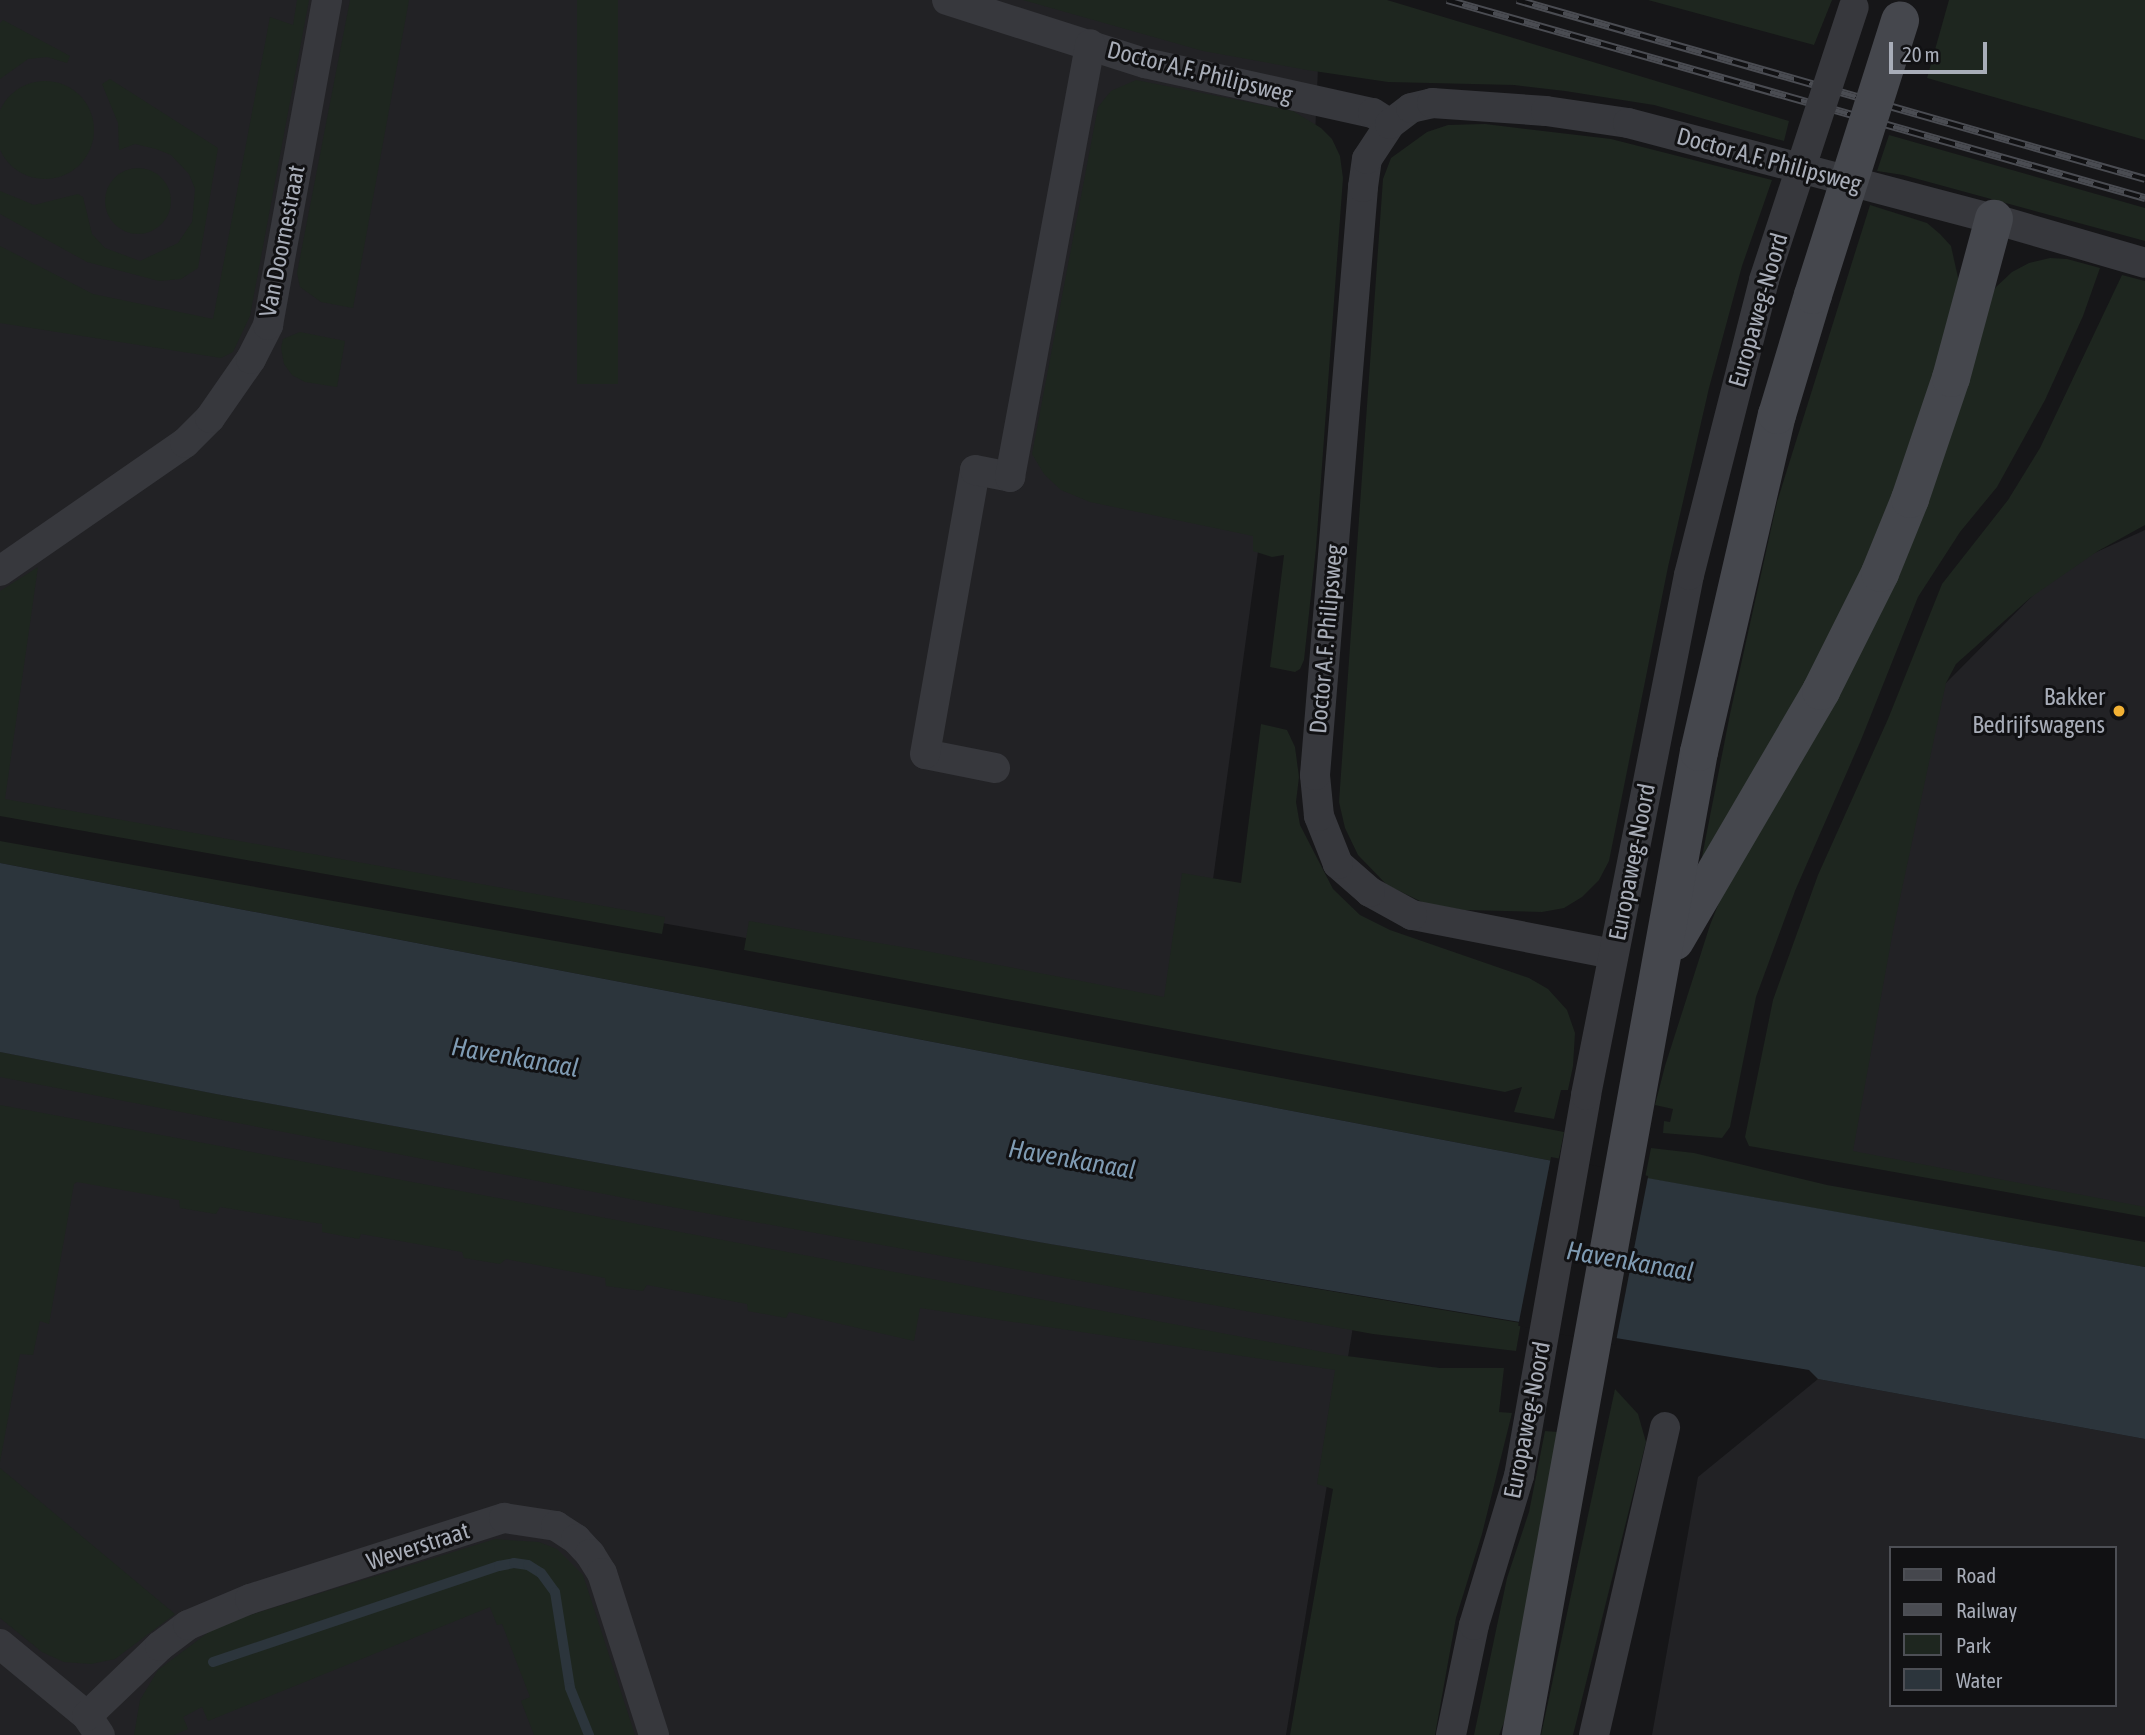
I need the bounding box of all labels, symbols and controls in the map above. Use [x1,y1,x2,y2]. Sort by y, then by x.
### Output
scale bar [1893,28,1991,72]
street label: Doctor A.F. Philipsweg [1104,35,1296,109]
text: 20 m [1902,42,1940,66]
street label: Doctor A.F. Philipsweg [1674,122,1864,198]
street label: Van Doornestraat [253,163,311,319]
street label: Europaweg-Noord [1722,230,1794,390]
street label: Doctor A.F. Philipsweg [1303,543,1349,735]
place label: Bakker Bedrijfswagens [1972,683,2105,739]
marker: Bakker Bedrijfswagens [2111,703,2127,719]
street label: Europaweg-Noord [1603,781,1661,943]
water label: Havenkanaal [449,1031,581,1085]
water label: Havenkanaal [1006,1133,1138,1187]
water label: Havenkanaal [1564,1235,1696,1289]
street label: Europaweg-Noord [1498,1339,1556,1501]
street label: Weverstraat [363,1516,473,1576]
legend [1890,1546,2117,1707]
text: Road [1956,1563,1996,1587]
text: Railway [1956,1598,2017,1622]
text: Park [1956,1633,1991,1657]
text: Water [1956,1668,2002,1692]

